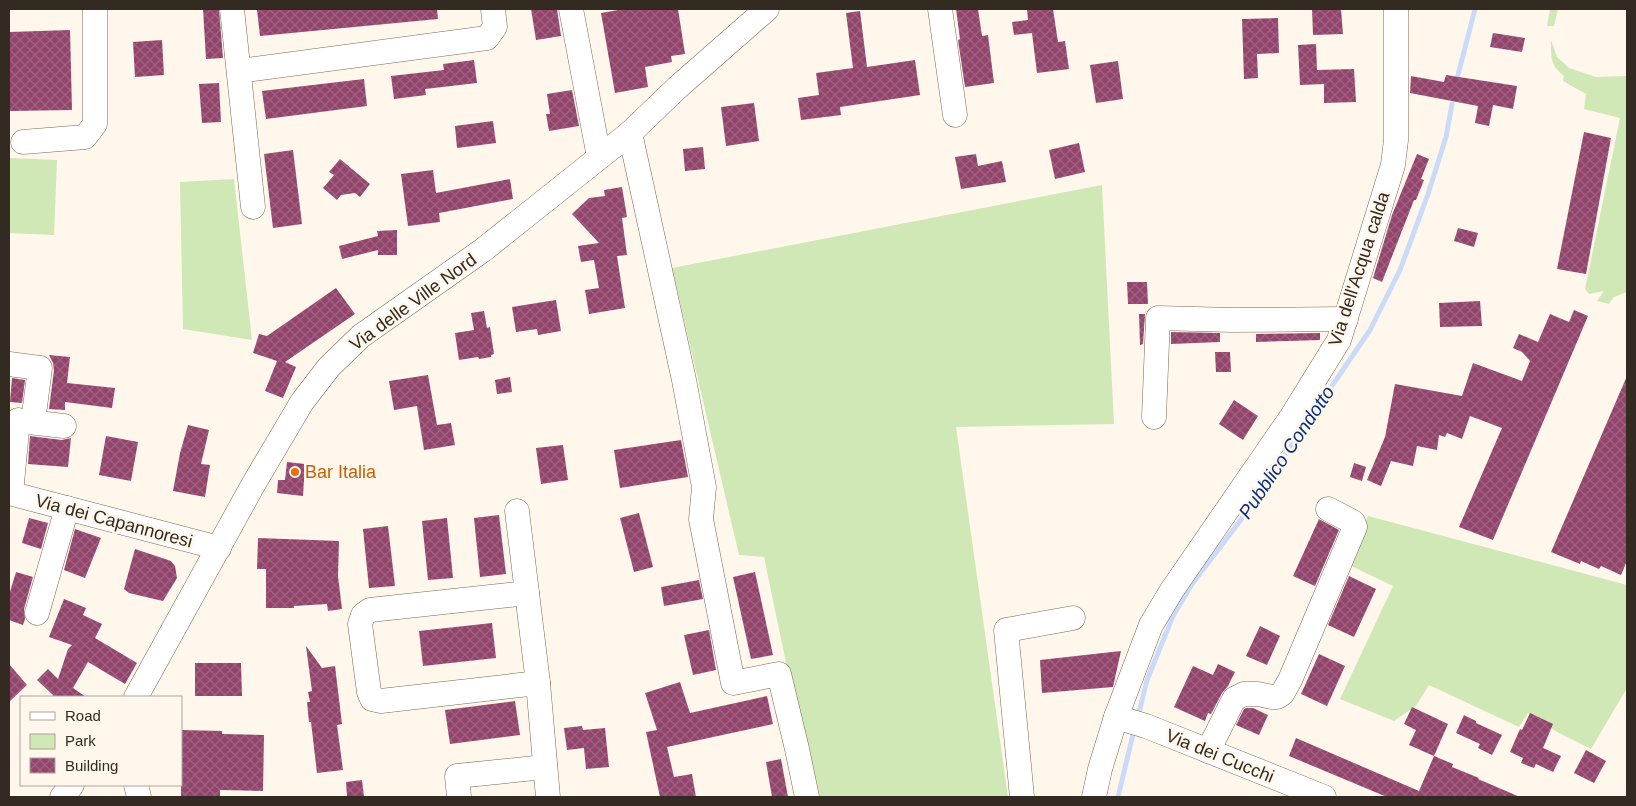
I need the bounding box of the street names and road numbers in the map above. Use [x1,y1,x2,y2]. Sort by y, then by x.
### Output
street label: Via dell'Acqua calda [1325,188,1394,349]
street label: Via delle Ville Nord [346,249,480,355]
street label: Via dei Capannoresi [33,490,195,552]
street label: Via dei Cucchi [1163,725,1277,787]

